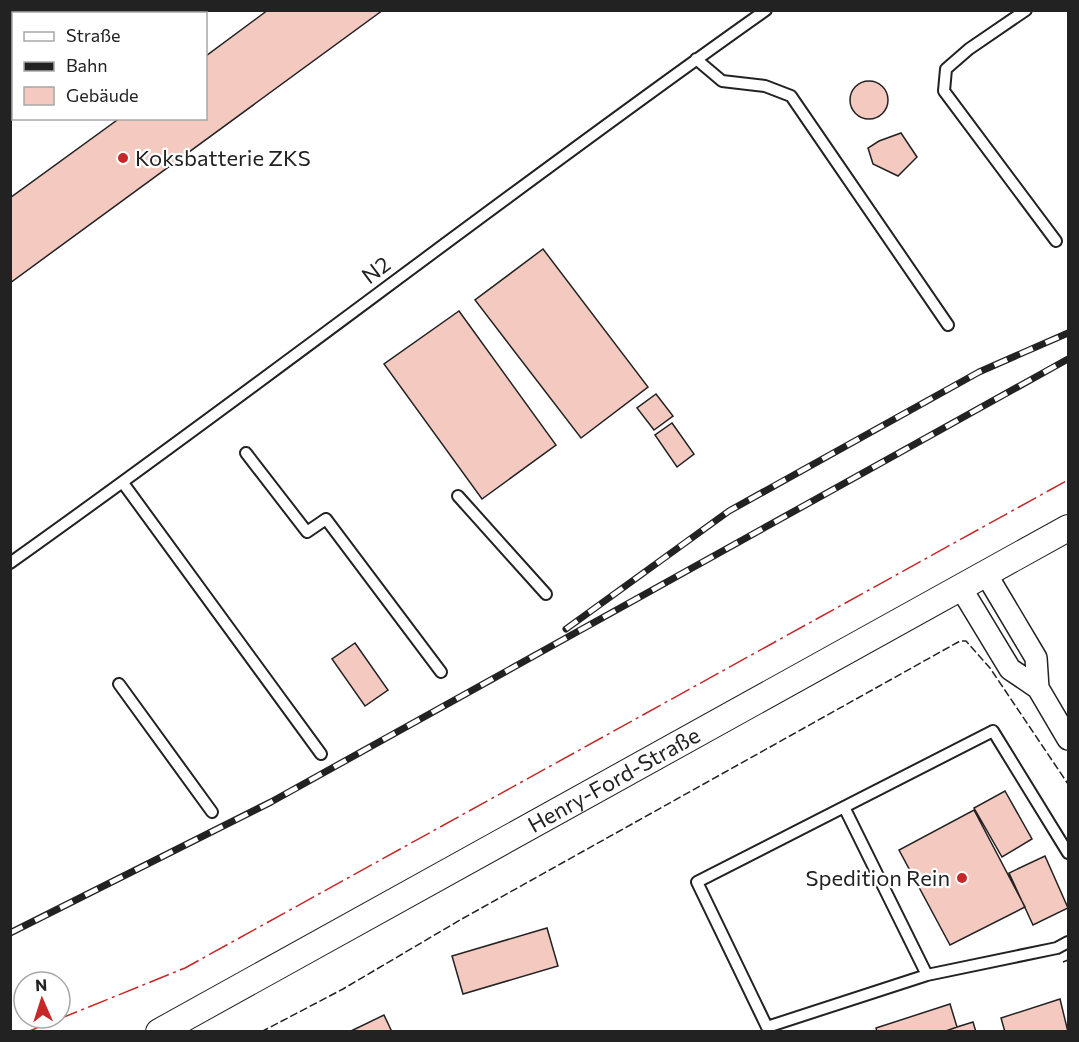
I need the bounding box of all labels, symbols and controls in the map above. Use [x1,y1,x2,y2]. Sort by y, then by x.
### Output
legend [12,12,207,120]
text: Straße [66,24,121,46]
text: Bahn [66,54,108,76]
text: Gebäude [66,84,139,106]
place label: Koksbatterie ZKS [135,144,311,171]
marker: Koksbatterie ZKS [116,151,130,165]
street label: N2 [356,250,395,289]
street label: Henry-Ford-Straße [523,721,704,838]
place label: Spedition Rein [806,864,950,891]
marker: Spedition Rein [955,871,969,885]
north arrow [12,970,72,1030]
text: N [35,975,48,994]

